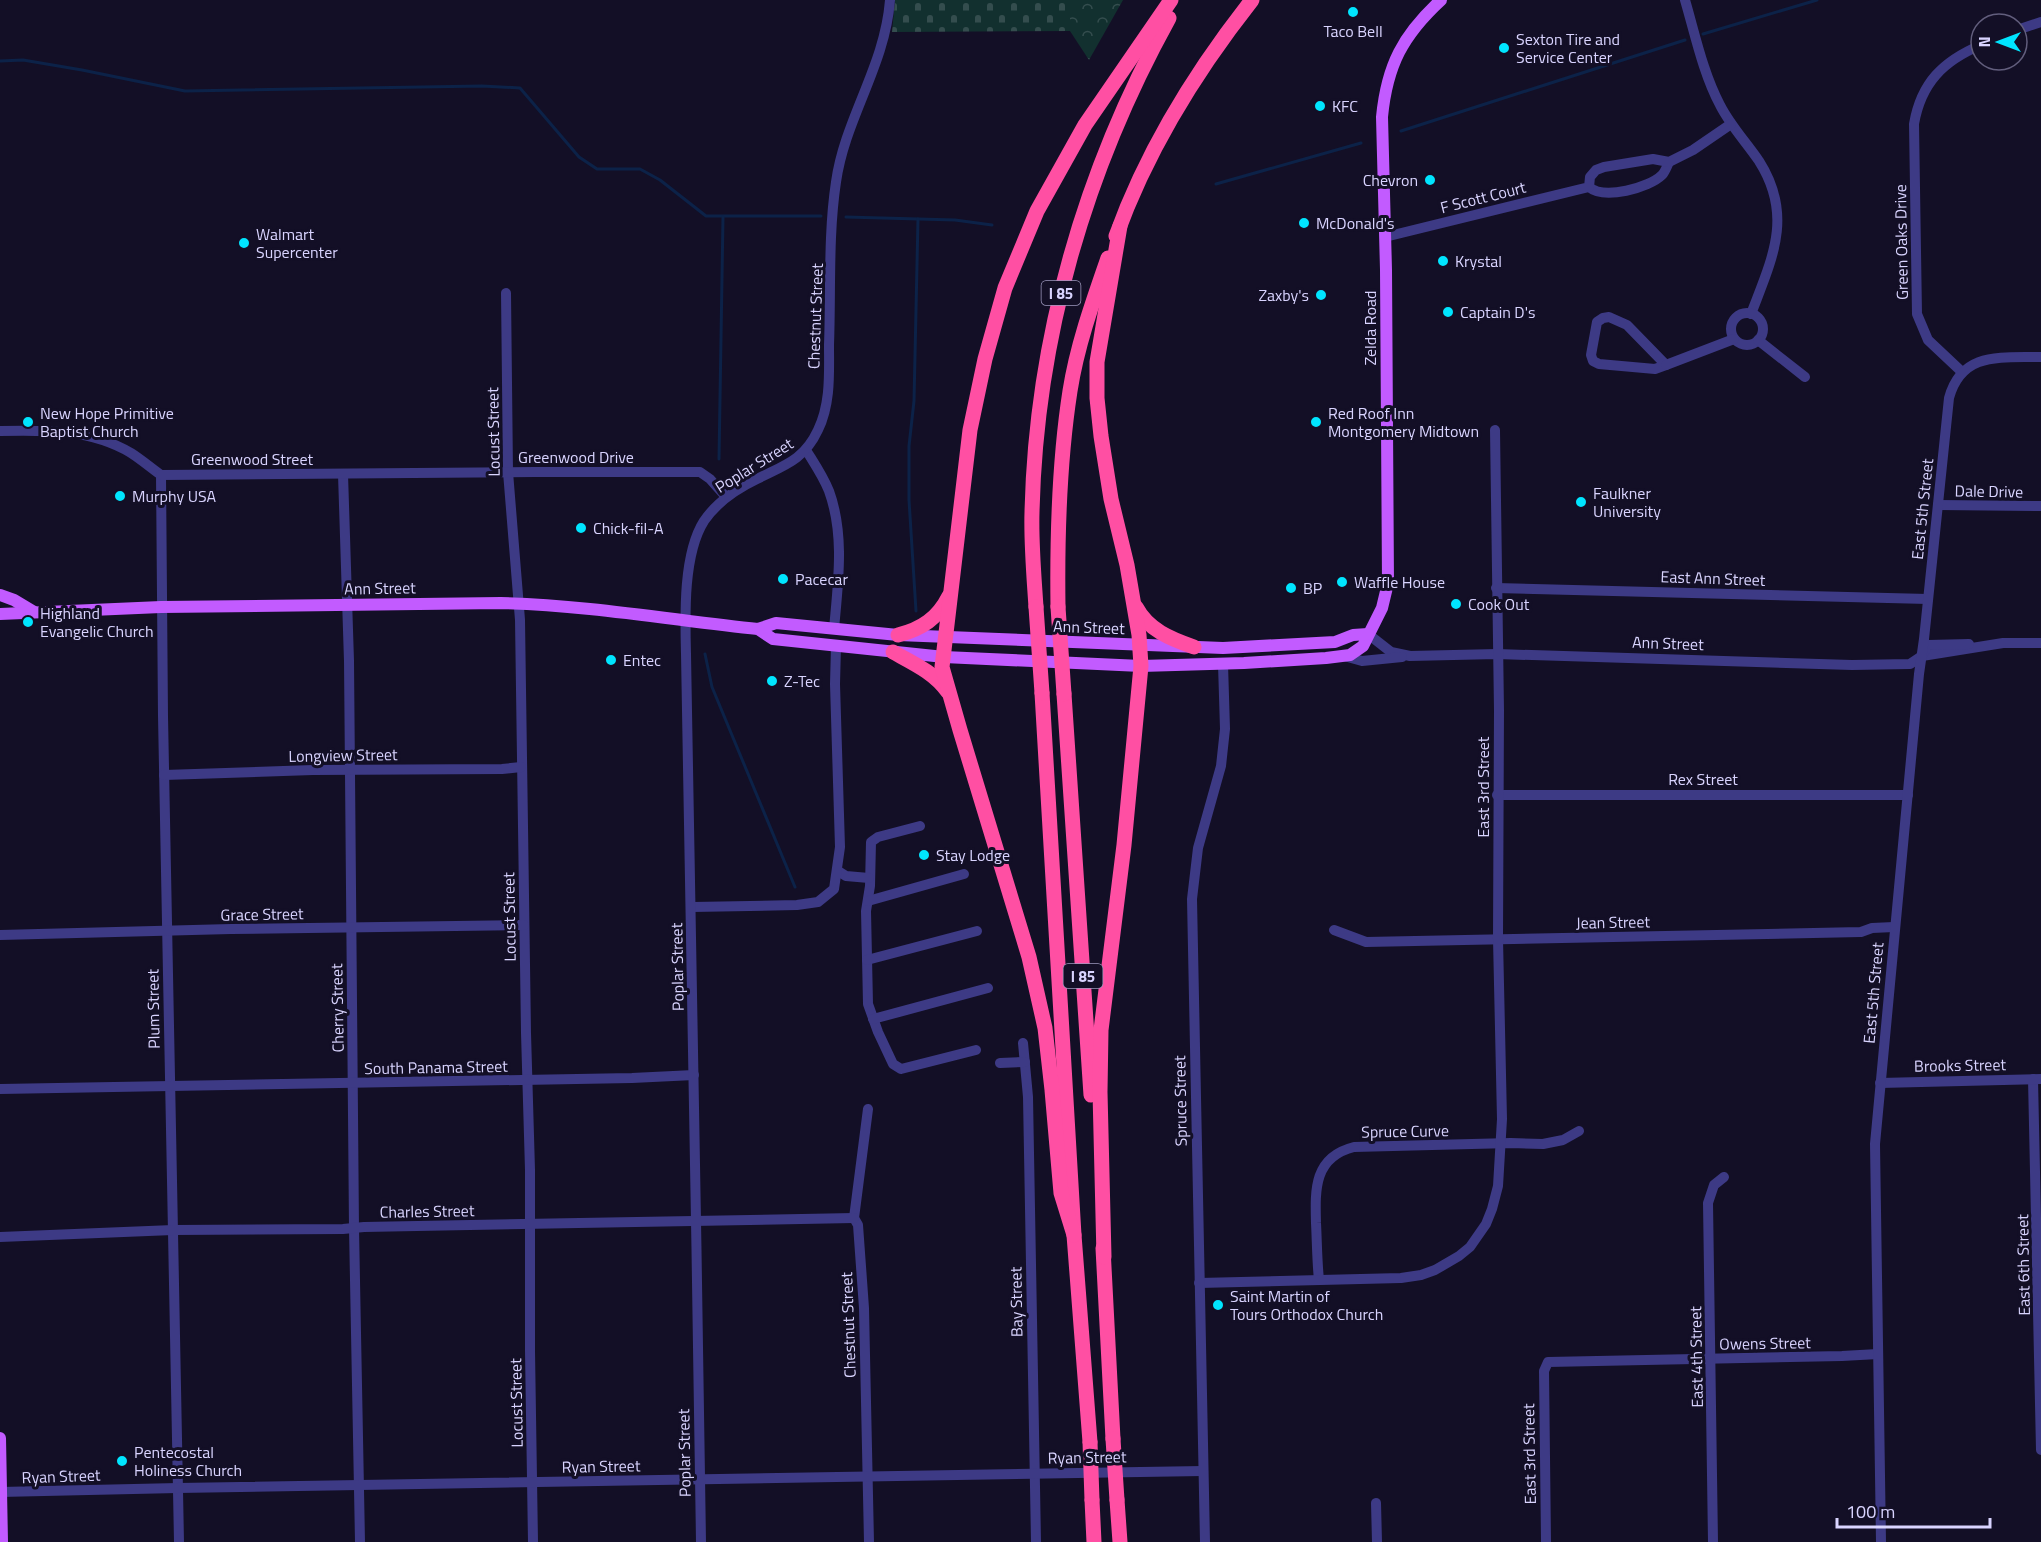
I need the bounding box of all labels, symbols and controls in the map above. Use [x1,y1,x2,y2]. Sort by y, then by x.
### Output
marker: Taco Bell [1346,5,1360,19]
north arrow [1969,12,2029,72]
place label: Taco Bell [1323,19,1383,43]
place label: Sexton Tire and Service Center [1516,27,1620,69]
text: N [1972,36,1996,48]
marker: Sexton Tire and Service Center [1497,41,1511,55]
place label: KFC [1332,94,1358,118]
marker: KFC [1313,99,1327,113]
place label: Chevron [1363,168,1418,192]
marker: Chevron [1423,173,1437,187]
street label: F Scott Court [1438,175,1529,219]
street label: Green Oaks Drive [1888,184,1914,300]
place label: McDonald's [1316,211,1395,235]
marker: McDonald's [1297,216,1311,230]
place label: Walmart Supercenter [256,222,338,264]
marker: Walmart Supercenter [237,236,251,250]
place label: Krystal [1455,249,1502,273]
marker: Krystal [1436,254,1450,268]
street label: Chestnut Street [801,262,829,369]
road number: I 85 [1042,281,1080,305]
place label: Zaxby's [1258,283,1309,307]
marker: Zaxby's [1314,288,1328,302]
street label: Zelda Road [1358,291,1382,365]
place label: Captain D's [1460,300,1535,324]
marker: Captain D's [1441,305,1455,319]
street label: Locust Street [480,387,506,477]
place label: New Hope Primitive Baptist Church [40,401,174,443]
place label: Red Roof Inn Montgomery Midtown [1328,401,1479,443]
marker: New Hope Primitive Baptist Church [21,415,35,429]
marker: Red Roof Inn Montgomery Midtown [1309,415,1323,429]
street label: Poplar Street [710,431,798,499]
street label: Greenwood Drive [518,445,634,469]
street label: Greenwood Street [191,447,313,471]
street label: East 5th Street [1905,457,1939,561]
street label: Dale Drive [1954,478,2024,504]
place label: Faulkner University [1593,481,1661,523]
place label: Murphy USA [132,484,216,508]
marker: Murphy USA [113,489,127,503]
marker: Faulkner University [1574,495,1588,509]
place label: Chick-fil-A [593,516,664,540]
marker: Chick-fil-A [574,521,588,535]
street label: East Ann Street [1660,564,1766,592]
place label: Pacecar [795,567,848,591]
place label: Waffle House [1354,570,1445,594]
marker: Pacecar [776,572,790,586]
street label: Ann Street [344,575,416,601]
marker: Waffle House [1335,575,1349,589]
place label: BP [1303,576,1322,600]
marker: BP [1284,581,1298,595]
place label: Cook Out [1468,592,1530,616]
marker: Cook Out [1449,597,1463,611]
place label: Highland Evangelic Church [40,601,154,643]
street label: Ann Street [1053,614,1126,640]
marker: Highland Evangelic Church [21,615,35,629]
street label: Ann Street [1632,630,1705,656]
place label: Entec [623,648,661,672]
marker: Entec [604,653,618,667]
place label: Z-Tec [784,669,820,693]
marker: Z-Tec [765,674,779,688]
street label: East 3rd Street [1471,736,1495,837]
street label: Longview Street [288,742,398,768]
street label: Rex Street [1668,767,1738,791]
place label: Stay Lodge [936,843,1010,867]
marker: Stay Lodge [917,848,931,862]
street label: Locust Street [496,872,522,962]
street label: Grace Street [220,901,304,927]
street label: Jean Street [1576,909,1651,935]
street label: Poplar Street [664,922,690,1011]
street label: East 5th Street [1857,941,1889,1045]
street label: Cherry Street [324,963,350,1053]
road number: I 85 [1064,964,1102,988]
street label: Plum Street [140,969,166,1049]
street label: Brooks Street [1914,1052,2007,1078]
street label: South Panama Street [364,1054,508,1080]
street label: Spruce Street [1167,1055,1193,1147]
street label: Spruce Curve [1361,1118,1449,1144]
street label: Charles Street [379,1198,475,1224]
street label: East 6th Street [2010,1214,2036,1316]
street label: Bay Street [1003,1266,1029,1337]
street label: Chestnut Street [834,1271,862,1378]
place label: Saint Martin of Tours Orthodox Church [1230,1284,1383,1326]
marker: Saint Martin of Tours Orthodox Church [1211,1298,1225,1312]
street label: East 4th Street [1683,1306,1709,1408]
street label: Owens Street [1719,1330,1811,1356]
street label: Locust Street [503,1358,529,1448]
street label: East 3rd Street [1516,1403,1542,1505]
street label: Poplar Street [671,1408,697,1497]
place label: Pentecostal Holiness Church [134,1440,242,1482]
street label: Ryan Street [1047,1444,1127,1470]
street label: Ryan Street [561,1453,641,1479]
marker: Pentecostal Holiness Church [115,1454,129,1468]
street label: Ryan Street [21,1463,101,1489]
scale bar [1837,1491,1990,1529]
text: 100 m [1846,1498,1895,1525]

